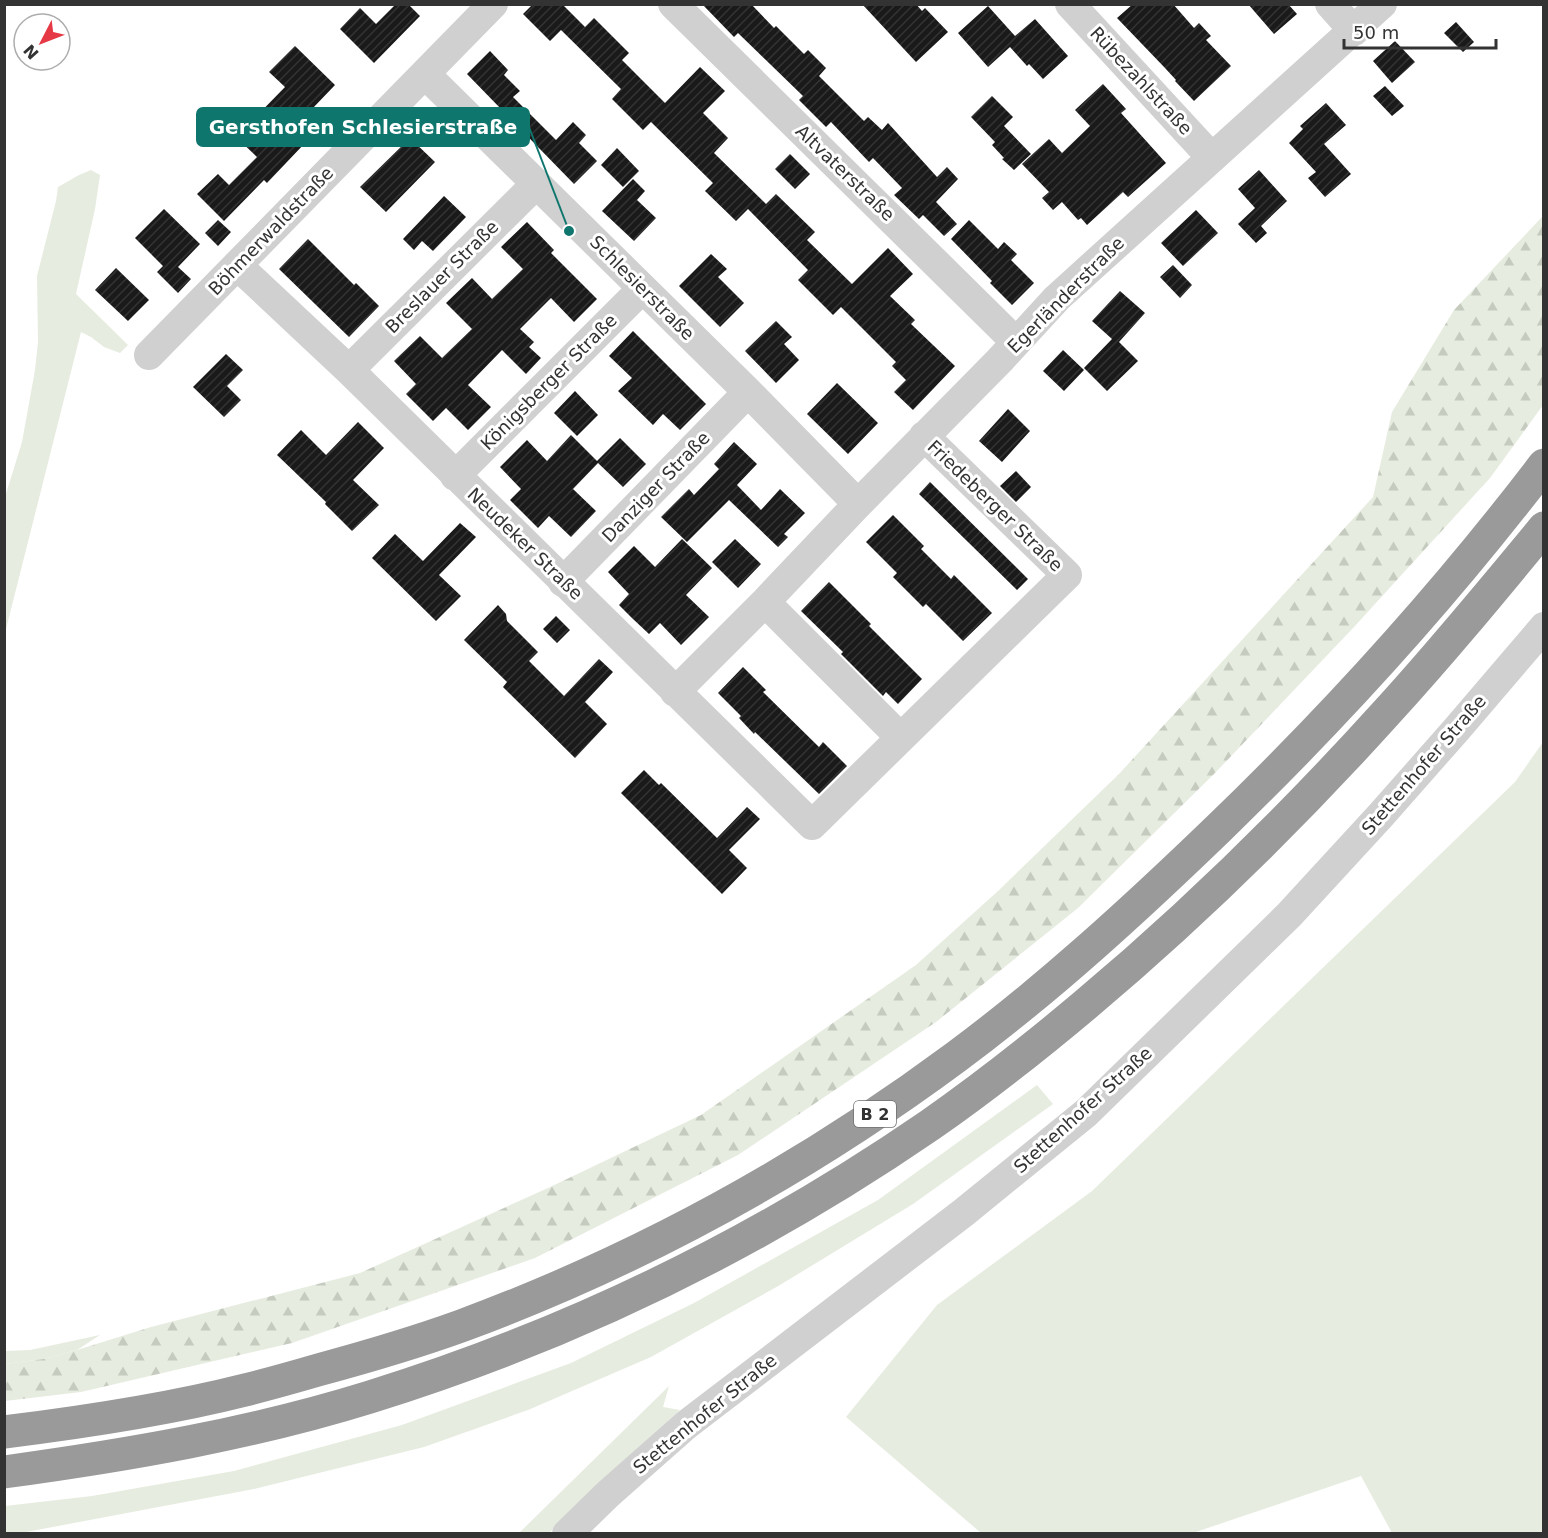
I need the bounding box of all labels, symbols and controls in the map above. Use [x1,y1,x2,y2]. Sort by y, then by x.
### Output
north arrow [12,12,72,72]
scale bar [1344,12,1496,50]
street label: Rübezahlstraße [1086,22,1197,139]
text: 50 m [1353,22,1399,43]
text: N [20,40,43,63]
callout: Gersthofen Schlesierstraße [197,108,529,146]
text: Gersthofen Schlesierstraße [209,115,517,139]
street label: Altvaterstraße [792,120,899,225]
street label: Böhmerwaldstraße [204,162,337,299]
street label: Breslauer Straße [381,216,502,337]
street label: Schlesierstraße [586,231,699,344]
street label: Egerländerstraße [1003,232,1128,357]
street label: Königsberger Straße [476,309,621,454]
street label: Danziger Straße [597,427,714,546]
street label: Friedeberger Straße [923,436,1067,576]
street label: Neudeker Straße [463,483,587,604]
street label: Stettenhofer Straße [1357,690,1490,839]
street label: Stettenhofer Straße [1009,1042,1156,1177]
road number: B 2 [854,1101,896,1127]
street label: Stettenhofer Straße [629,1349,781,1478]

